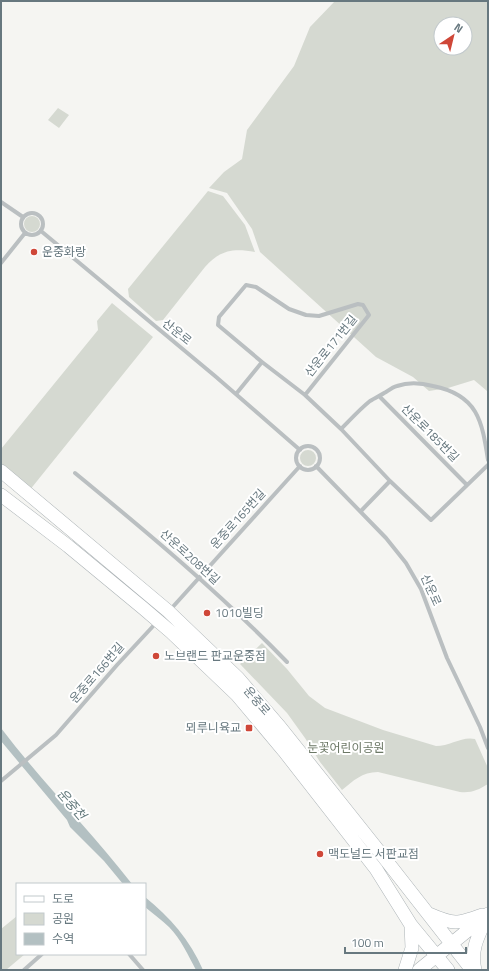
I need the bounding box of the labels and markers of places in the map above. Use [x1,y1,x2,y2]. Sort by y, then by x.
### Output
place label: 운중화랑 [42,242,86,261]
marker: 운중화랑 [29,247,39,257]
place label: 1010빌딩 [215,603,264,622]
marker: 1010빌딩 [202,608,212,618]
place label: 노브랜드 판교운중점 [164,646,266,665]
marker: 노브랜드 판교운중점 [151,651,161,661]
place label: 뫼루니육교 [186,718,241,737]
marker: 뫼루니육교 [244,723,254,733]
place label: 맥도널드 서판교점 [328,844,419,863]
marker: 맥도널드 서판교점 [315,849,325,859]

